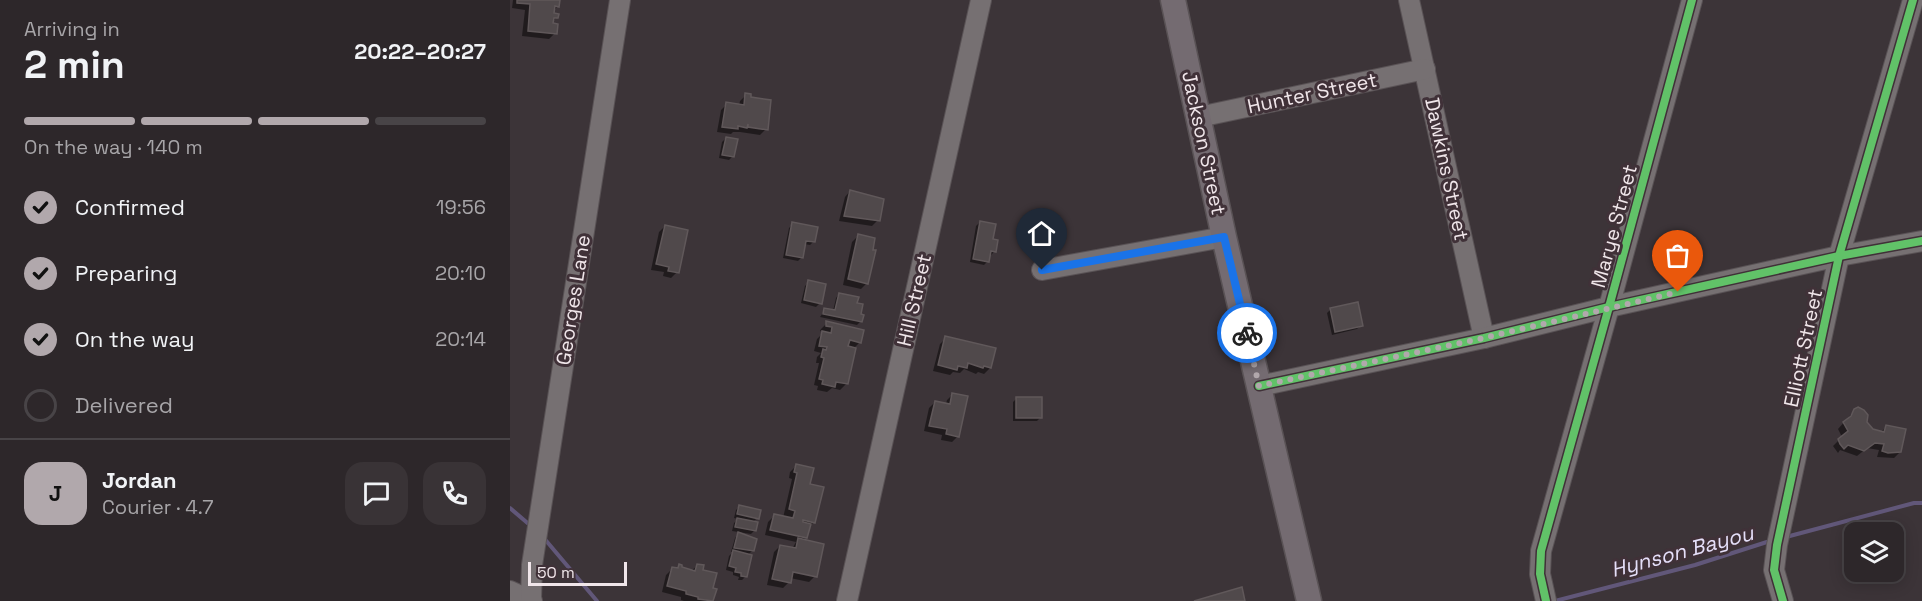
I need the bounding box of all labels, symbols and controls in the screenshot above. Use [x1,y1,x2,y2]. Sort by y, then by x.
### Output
text: Arriving in [24,16,120,42]
text: 20:22–20:27 [354,37,486,65]
text: 2 min [24,40,125,89]
street label: Hunter Street [1245,67,1379,119]
street label: Jackson Street [1176,69,1232,217]
street label: Dawkins Street [1419,95,1475,243]
text: On the way · 140 m [24,134,203,160]
street label: Marye Street [1585,161,1643,291]
icon: check [24,191,57,224]
text: Confirmed [75,193,185,221]
text: 19:56 [436,194,486,220]
pin [1016,208,1067,270]
icon: home [1025,217,1058,250]
pin [1652,230,1703,292]
street label: Georges Lane [550,233,596,367]
icon: bag [1661,239,1694,272]
street label: Hill Street [891,251,937,349]
icon: check [24,257,57,290]
text: Preparing [75,259,177,287]
text: 20:10 [435,260,486,286]
street label: Elliott Street [1778,287,1828,409]
courier [1217,303,1277,363]
icon: bike [1231,317,1264,350]
icon: check [24,323,57,356]
text: On the way [75,325,194,353]
text: 20:14 [435,326,486,352]
text: Delivered [75,391,173,419]
button: chat [345,462,408,525]
button: phone [423,462,486,525]
text: Jordan [102,466,177,494]
text: J [49,479,62,507]
text: Courier · 4.7 [102,494,213,520]
water label: Hynson Bayou [1608,519,1757,583]
map controls [1844,522,1904,582]
button: layers [1844,522,1904,582]
scale bar [528,559,627,586]
text: 50 m [537,562,575,583]

